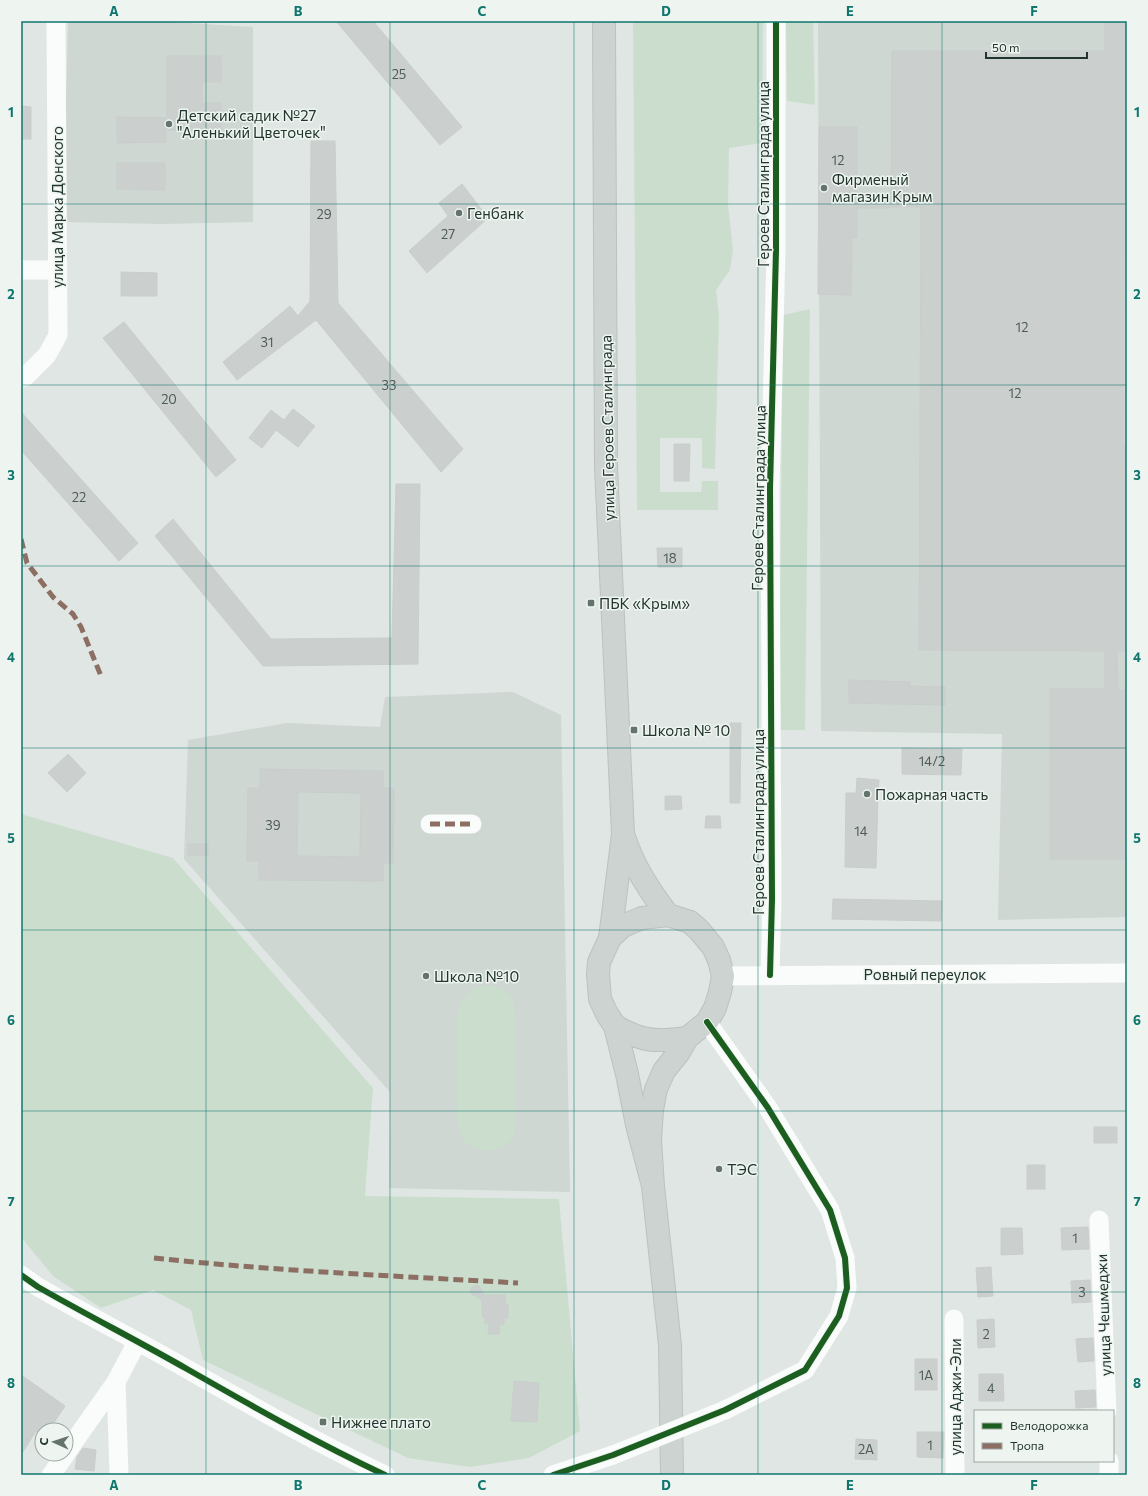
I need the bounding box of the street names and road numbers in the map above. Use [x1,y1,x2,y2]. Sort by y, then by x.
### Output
street label: Героев Сталинграда улица [754,81,772,267]
street label: улица Марка Донского [48,126,66,288]
street label: улица Героев Сталинграда [596,335,618,521]
street label: Героев Сталинграда улица [747,405,769,591]
street label: Героев Сталинграда улица [749,729,767,915]
street label: Ровный переулок [864,965,986,983]
street label: улица Чешмеджи [1092,1254,1114,1376]
street label: улица Аджи-Эли [946,1338,964,1456]

